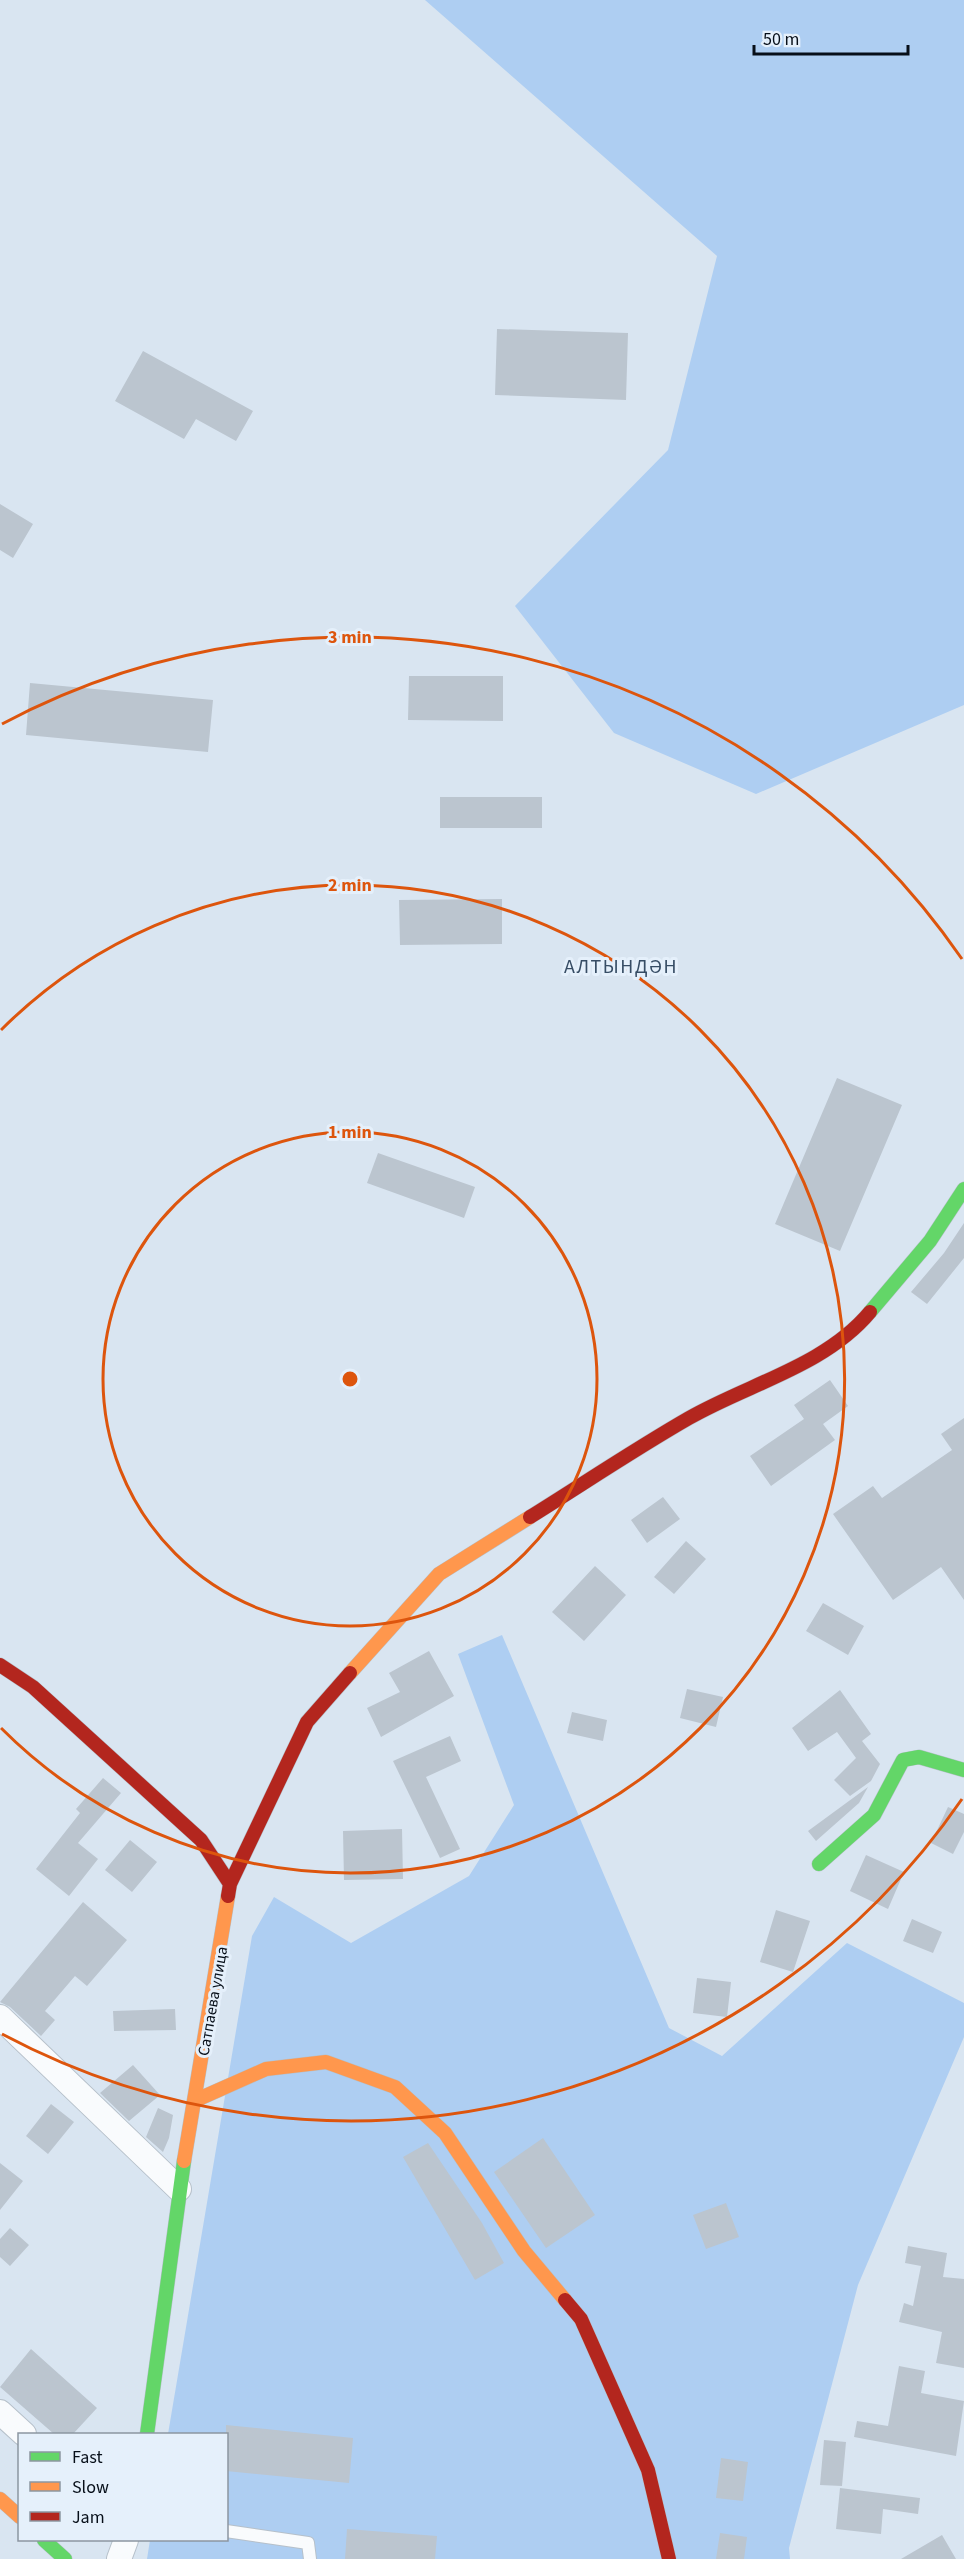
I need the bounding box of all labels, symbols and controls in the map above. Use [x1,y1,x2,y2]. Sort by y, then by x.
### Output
scale bar [754,18,908,56]
text: 50 m [763,27,799,52]
text: 3 min [328,625,372,650]
text: 2 min [328,873,372,898]
district label: АЛТЫНДӘН [564,953,678,981]
text: 1 min [328,1120,372,1145]
centre of rings [340,1369,360,1389]
street label: Сатпаева улица [193,1945,233,2058]
legend [18,2433,228,2541]
text: Fast [72,2445,103,2470]
text: Slow [72,2475,109,2500]
text: Jam [72,2505,105,2530]

